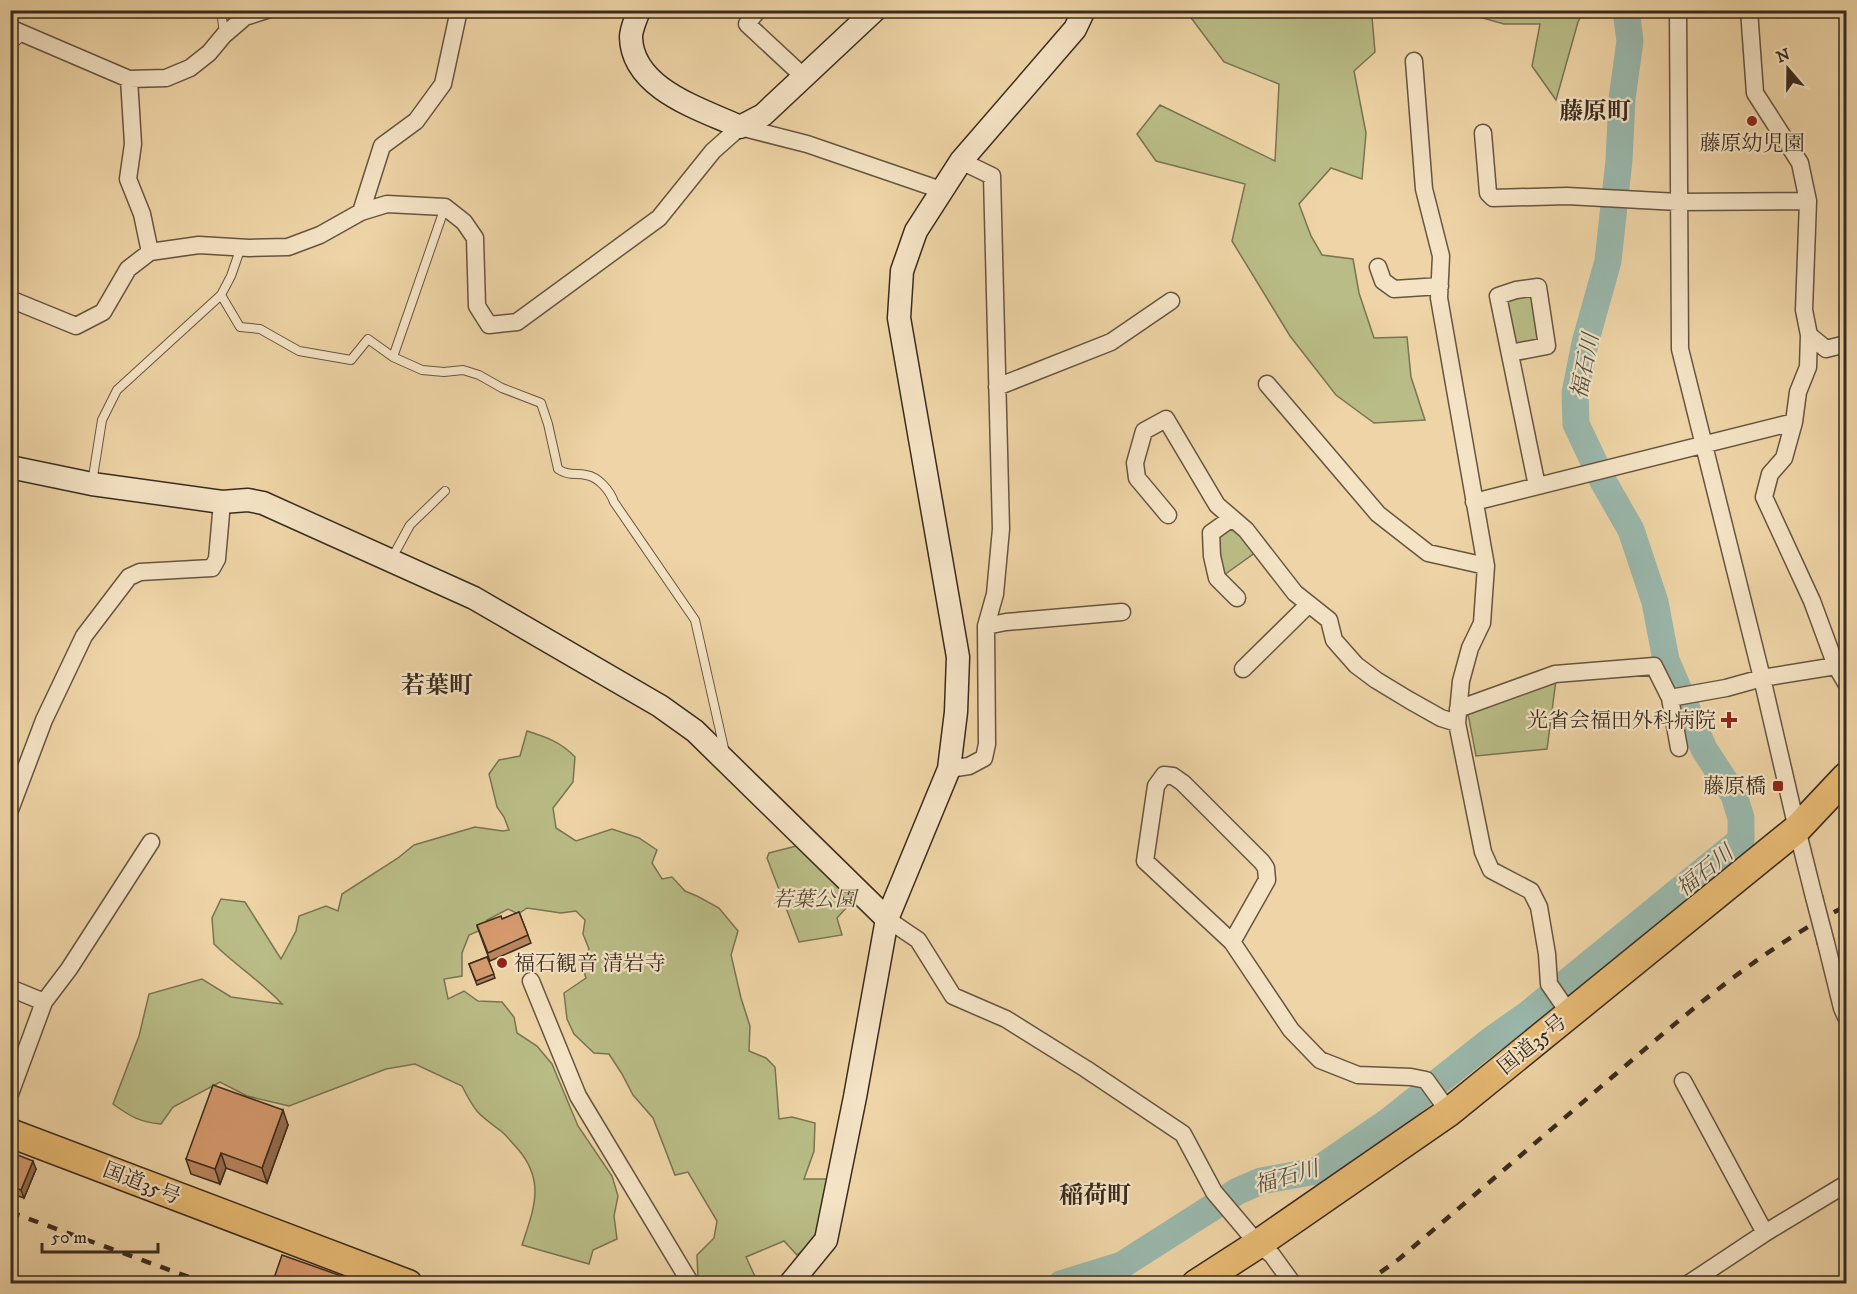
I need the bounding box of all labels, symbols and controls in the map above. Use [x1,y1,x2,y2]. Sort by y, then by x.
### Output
north arrow [1758,39,1818,99]
text: N [1774,44,1793,67]
district label: 藤原町 [1559,97,1631,127]
marker: 藤原幼児園 [1745,114,1759,128]
place label: 藤原幼児園 [1700,131,1805,157]
water label: 福石川 [1566,329,1605,401]
district label: 若葉町 [401,671,473,701]
place label: 光省会福田外科病院 [1527,708,1716,734]
marker: 光省会福田外科病院 [1720,711,1738,729]
place label: 藤原橋 [1703,774,1766,800]
marker: 藤原橋 [1771,779,1785,793]
water label: 福石川 [1671,839,1741,902]
park label: 若葉公園 [772,887,859,913]
place label: 福石観音 清岩寺 [514,951,666,977]
marker: 福石観音 清岩寺 [495,956,509,970]
street label: 国道35号 [1493,1009,1572,1080]
water label: 福石川 [1251,1155,1324,1200]
street label: 国道35号 [99,1157,184,1211]
district label: 稲荷町 [1059,1181,1131,1211]
scale bar [42,1216,158,1254]
text: 50 m [51,1227,87,1249]

